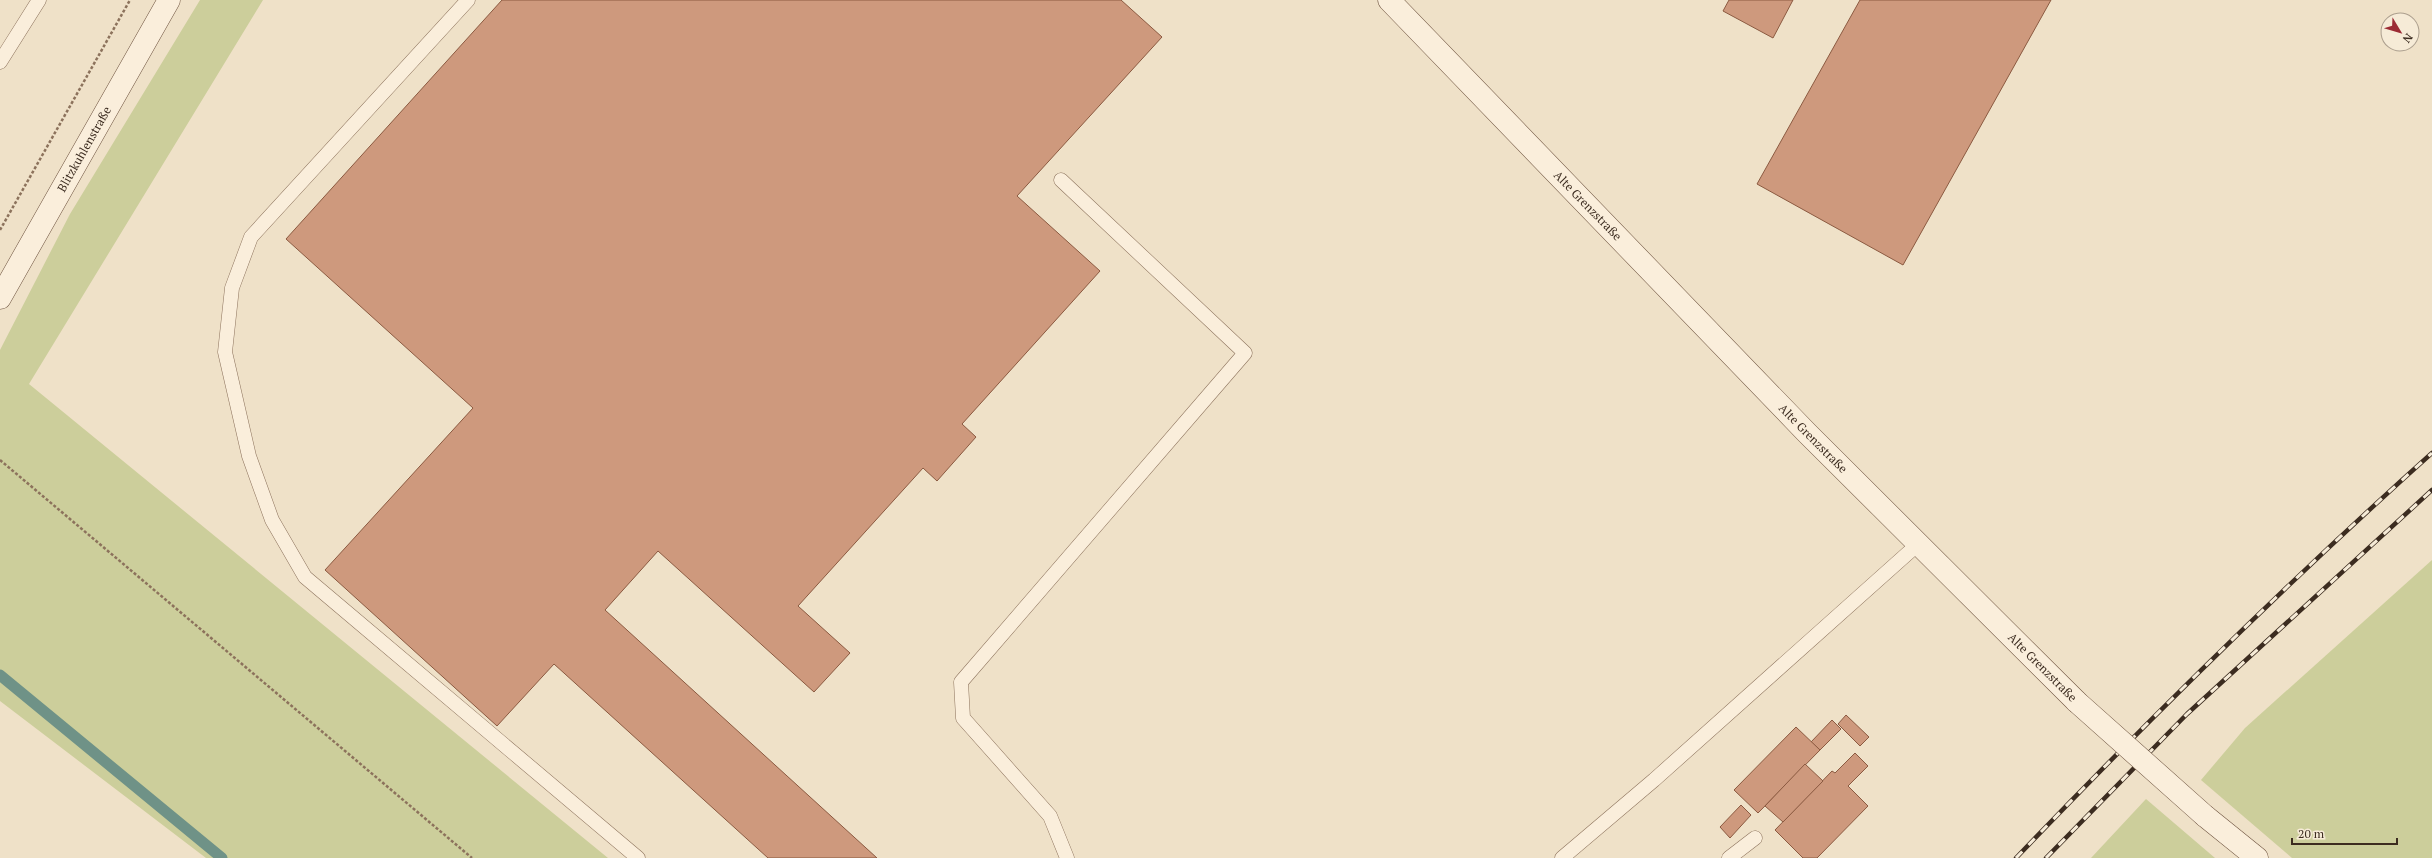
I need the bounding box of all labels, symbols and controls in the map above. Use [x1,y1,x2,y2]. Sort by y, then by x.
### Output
north arrow [2380,12,2420,52]
text: N [2399,31,2416,46]
street label: Blitzkuhlenstraße [54,104,114,194]
street label: Alte Grenzstraße [1551,167,1625,243]
street label: Alte Grenzstraße [1776,401,1851,476]
street label: Alte Grenzstraße [2005,630,2080,705]
scale bar [2292,820,2397,846]
text: 20 m [2298,826,2325,841]

